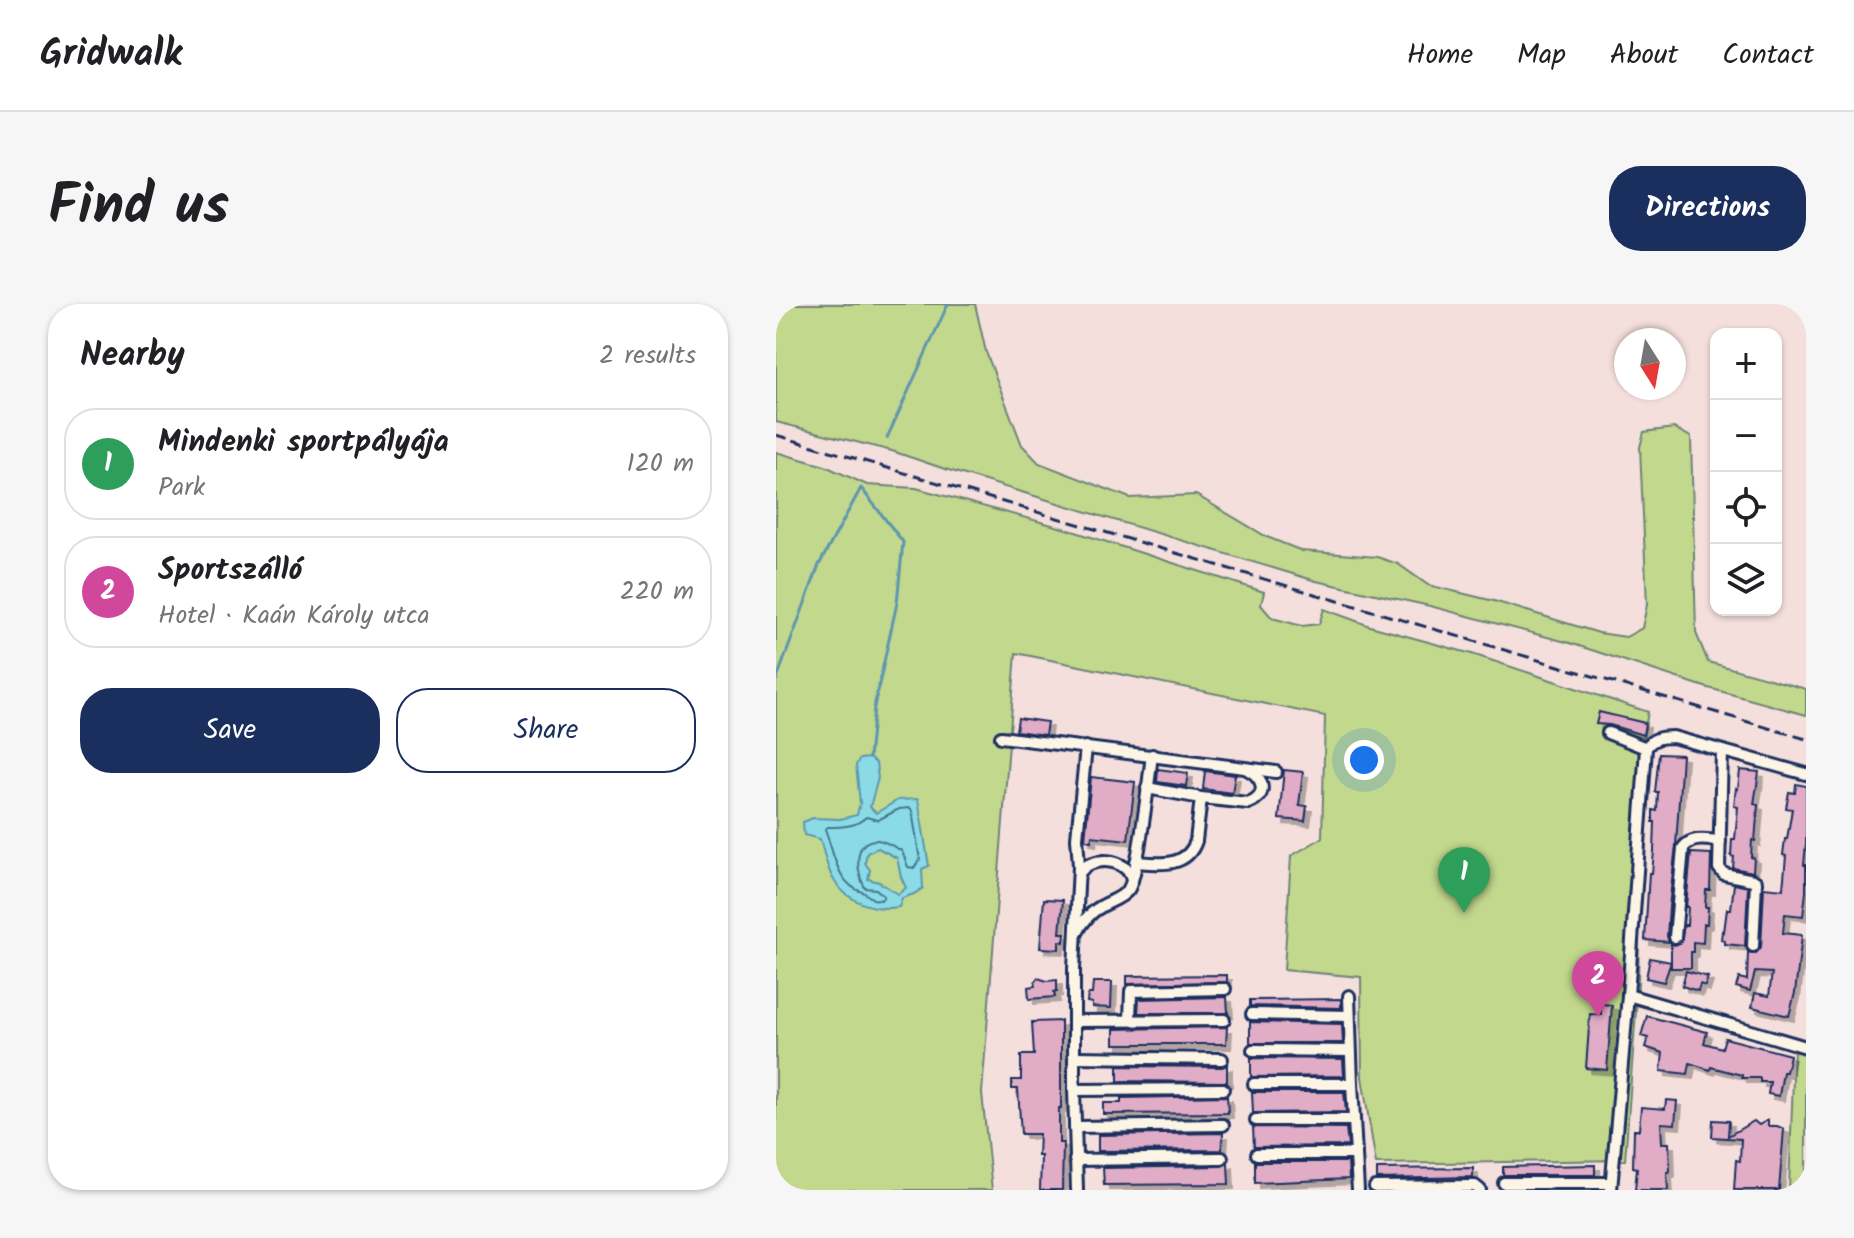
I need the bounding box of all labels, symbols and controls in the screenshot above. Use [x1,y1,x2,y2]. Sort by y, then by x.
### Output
text: Gridwalk [40,25,182,85]
text: Home [1407,33,1473,78]
text: Map [1517,33,1566,78]
text: About [1610,33,1678,78]
text: Contact [1722,33,1814,78]
text: Find us [48,163,229,253]
button: Directions [1609,166,1806,251]
north arrow [1614,328,1686,400]
map controls [1710,328,1782,616]
button: + [1710,328,1782,400]
text: Nearby [80,329,185,383]
text: 2 results [599,335,696,377]
button: − [1710,400,1782,472]
text: Mindenki sportpályája [158,419,449,467]
text: 1 [104,443,112,485]
text: 120 m [627,443,694,485]
text: Park [158,467,205,509]
button: locate [1710,472,1782,544]
button: layers [1710,544,1782,616]
text: Sportszálló [158,547,302,595]
text: 2 [100,571,116,613]
text: 220 m [620,571,694,613]
text: Hotel · Kaán Károly utca [158,595,430,637]
button: Save [80,688,380,773]
button: Share [396,688,696,773]
your location [1344,740,1384,780]
pin: 1 [1438,847,1490,913]
pin: 2 [1572,951,1624,1017]

